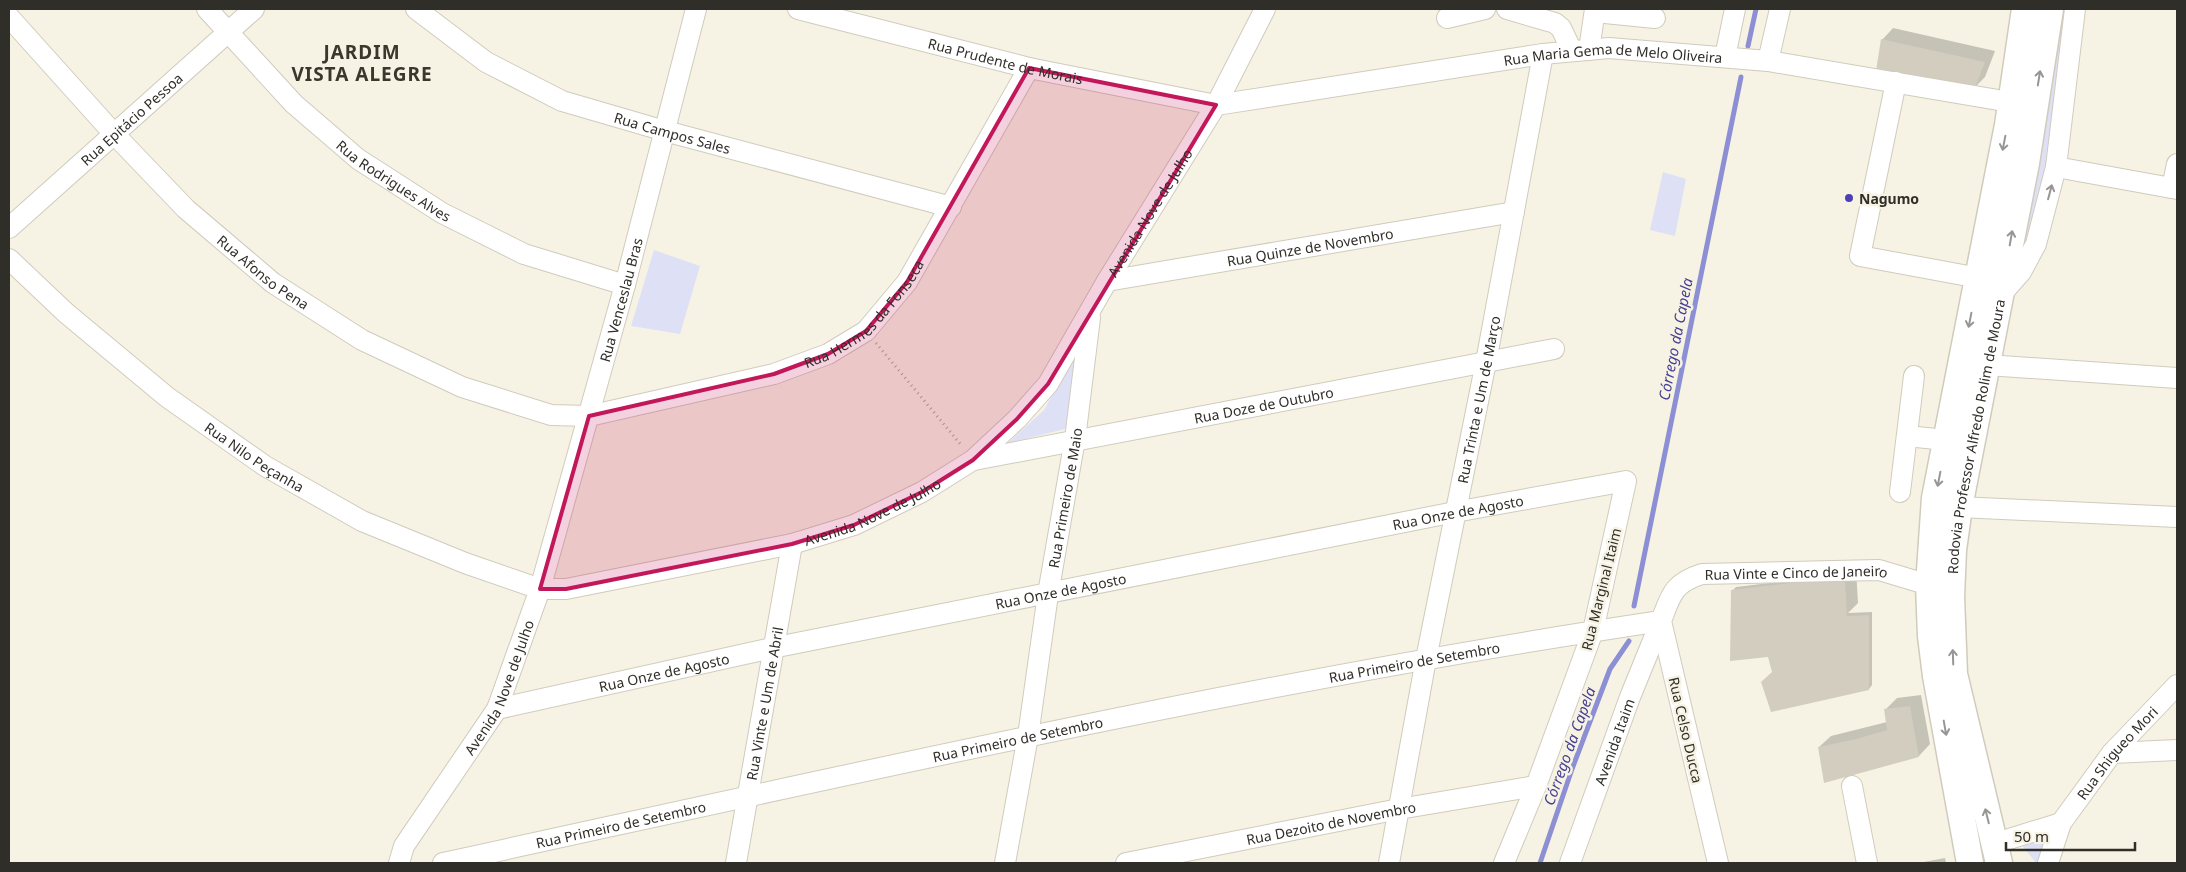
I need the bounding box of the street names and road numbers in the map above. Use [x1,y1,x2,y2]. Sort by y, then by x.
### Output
street label: Rua Prudente de Morais [926,33,1085,88]
street label: Rua Maria Gema de Melo Oliveira [1502,38,1723,70]
street label: Rua Epitácio Pessoa [76,68,186,169]
street label: Rua Campos Sales [612,107,733,158]
street label: Rua Rodrigues Alves [333,135,454,226]
street label: Avenida Nove de Julho [1103,145,1196,280]
street label: Rua Quinze de Novembro [1225,223,1395,270]
street label: Rua Afonso Pena [213,230,313,313]
street label: Rua Venceslau Bras [594,235,646,364]
street label: Rua Hermes da Fonseca [801,256,927,372]
street label: Rodovia Professor Alfredo Rolim de Moura [1942,297,2009,574]
street label: Rua Trinta e Um de Março [1452,314,1504,485]
street label: Rua Doze de Outubro [1192,382,1335,427]
street label: Rua Nilo Peçanha [201,417,308,496]
street label: Rua Primeiro de Maio [1043,427,1086,569]
street label: Avenida Nove de Julho [802,473,944,549]
street label: Rua Onze de Agosto [1391,490,1525,534]
street label: Rua Marginal Itaim [1577,526,1625,652]
street label: Rua Vinte e Cinco de Janeiro [1704,560,1891,583]
street label: Rua Onze de Agosto [994,568,1128,613]
street label: Avenida Nove de Julho [459,617,538,758]
street label: Rua Vinte e Um de Abril [741,625,787,782]
street label: Rua Primeiro de Setembro [1327,637,1501,686]
street label: Rua Onze de Agosto [597,648,731,696]
street label: Rua Celso Ducca [1665,675,1707,785]
street label: Avenida Itaim [1589,696,1638,788]
street label: Rua Shigueo Mori [2072,702,2162,803]
street label: Rua Primeiro de Setembro [931,712,1105,766]
street label: Rua Primeiro de Setembro [534,796,708,852]
street label: Rua Dezoito de Novembro [1245,797,1417,849]

